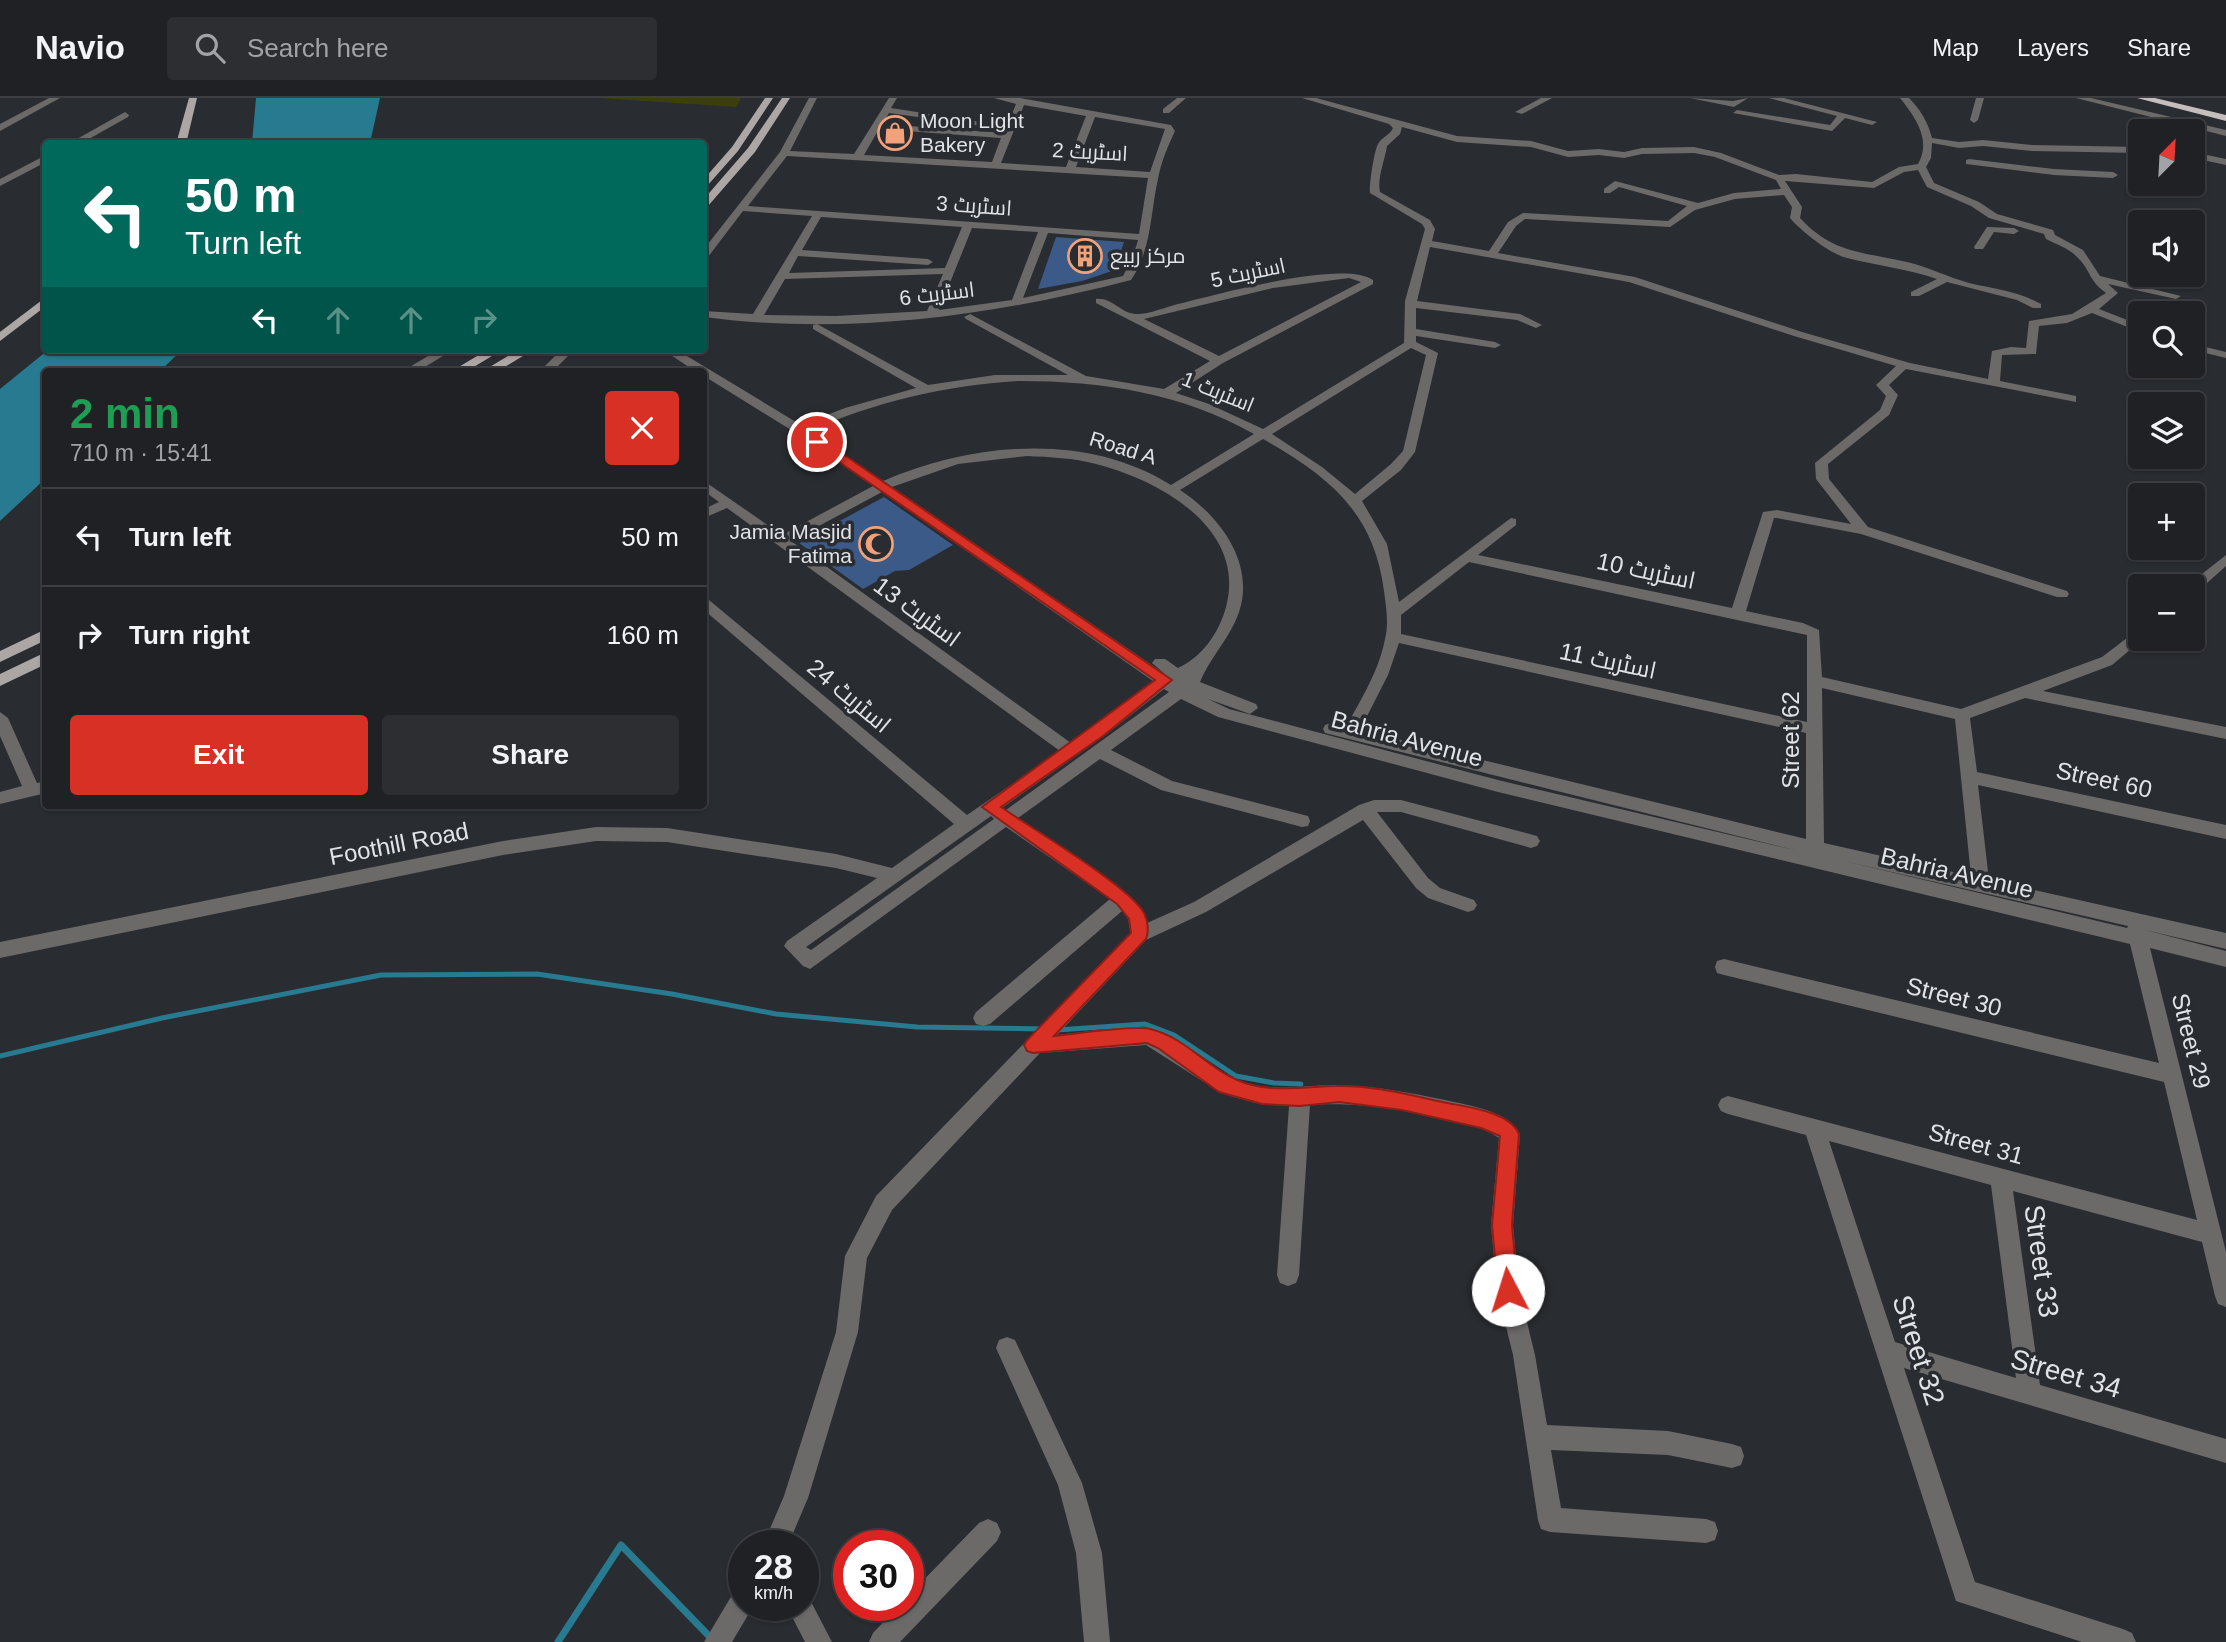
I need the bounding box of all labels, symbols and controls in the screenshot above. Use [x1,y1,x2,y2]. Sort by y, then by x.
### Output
search box [167,17,657,80]
text: Navio [35,29,125,66]
icon: search [191,29,229,67]
text: Search here [247,33,389,63]
text: Map [1932,34,1979,61]
text: Layers [2017,34,2089,61]
text: Share [2127,34,2191,61]
place label: Moon Light Bakery [920,109,1024,156]
shop icon: Moon Light Bakery [876,114,914,152]
north arrow [2128,119,2205,196]
map controls [2128,119,2205,651]
street label: اسٹریٹ 2 [1052,138,1128,166]
icon: left [70,168,161,259]
text: 50 m [185,168,297,222]
street label: اسٹریٹ 3 [935,191,1013,221]
button: sound [2128,210,2205,287]
text: Turn left [185,225,301,261]
building icon: مرکز ربیع [1066,237,1104,275]
place label: مرکز ربیع [1110,244,1186,270]
street label: اسٹریٹ 5 [1208,253,1288,293]
street label: اسٹریٹ 6 [898,277,976,311]
icon: left [246,301,284,339]
icon: ahead [319,301,357,339]
icon: ahead [392,301,430,339]
icon: right [465,301,503,339]
button: search [2128,301,2205,378]
street label: اسٹریٹ 1 [1178,367,1258,417]
text: 2 min [70,390,180,437]
button: close [605,391,679,465]
button: layers [2128,392,2205,469]
pin [787,412,847,472]
icon: arrive [798,423,836,461]
street label: Road A [1087,426,1159,469]
text: 710 m · 15:41 [70,440,212,466]
button: + [2128,483,2205,560]
icon: left [70,518,108,556]
place label: Jamia Masjid Fatima [729,520,852,567]
text: Turn left [129,522,231,552]
text: 50 m [621,522,679,552]
mosque icon: Jamia Masjid Fatima [857,525,895,563]
street label: اسٹریٹ 10 [1594,547,1698,594]
street label: اسٹریٹ 13 [869,571,966,652]
button: − [2128,574,2205,651]
icon: right [70,616,108,654]
text: Turn right [129,620,250,650]
text: 160 m [607,620,679,650]
street label: اسٹریٹ 11 [1557,637,1659,684]
street label: اسٹریٹ 24 [802,653,896,738]
street label: Street 62 [1777,691,1804,789]
street label: Bahria Avenue [1328,705,1486,772]
button: Exit [70,715,368,795]
button: Share [382,715,679,795]
street label: Street 60 [2054,756,2155,803]
street label: Foothill Road [327,817,471,870]
street label: Bahria Avenue [1878,842,2036,903]
street label: Street 30 [1904,972,2005,1021]
street label: Street 29 [2167,990,2216,1091]
street label: Street 31 [1926,1118,2027,1169]
street label: Street 33 [2018,1203,2065,1319]
position arrow [1471,1253,1545,1327]
street label: Street 32 [1886,1291,1951,1409]
street label: Street 34 [2007,1343,2125,1404]
speed limit sign: 30 [833,1530,924,1621]
text: 28 [754,1547,793,1586]
text: km/h [754,1583,793,1603]

